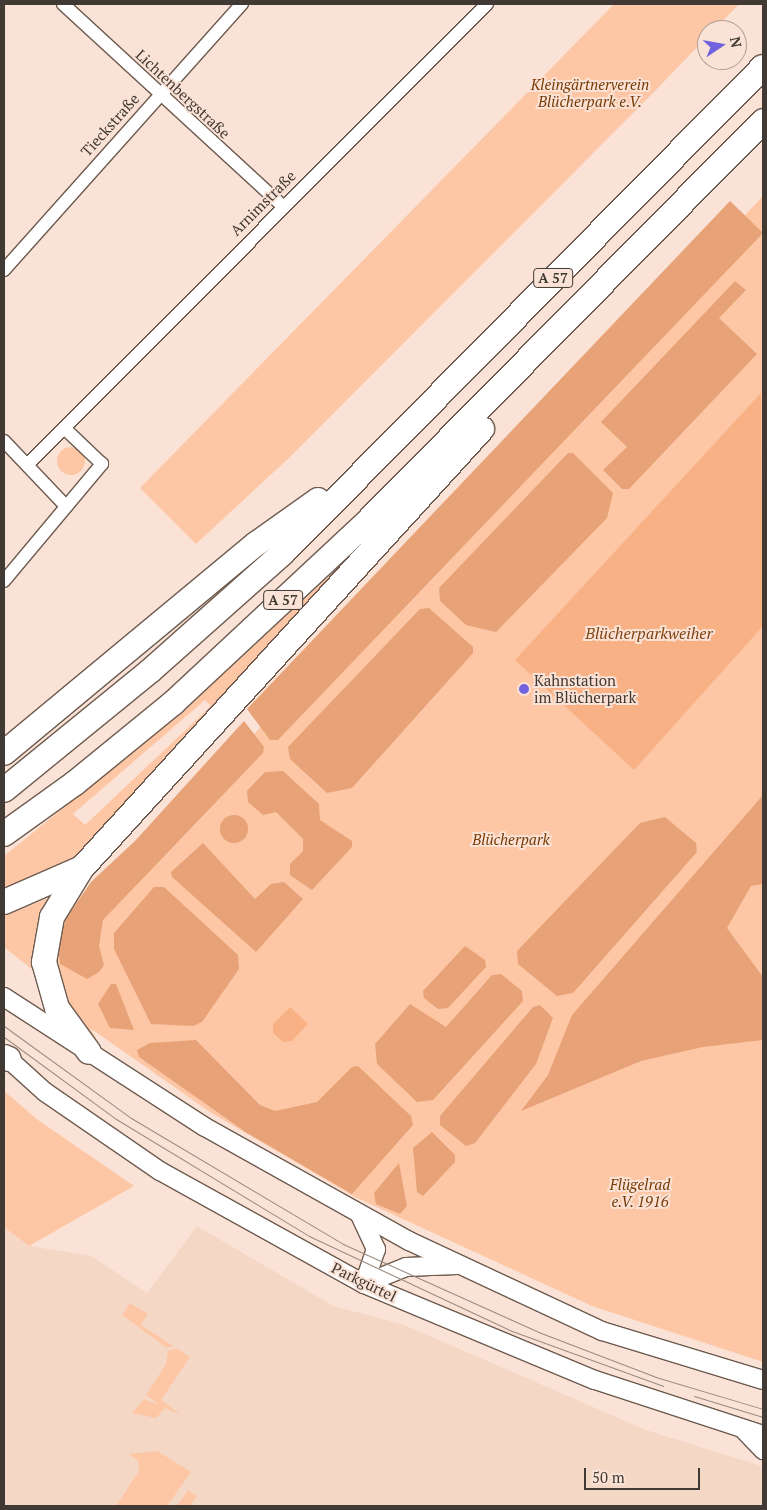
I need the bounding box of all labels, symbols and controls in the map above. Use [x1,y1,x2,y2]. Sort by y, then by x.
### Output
north arrow [697,20,747,70]
text: N [726,35,747,49]
street label: Lichtenbergstraße [132,46,234,142]
park label: Kleingärtnerverein Blücherpark e.V. [531,75,649,110]
street label: Tieckstraße [77,90,143,160]
street label: Arnimstraße [227,167,299,239]
road number: A 57 [533,266,573,290]
road number: A 57 [263,588,303,612]
water label: Blücherparkweiher [585,623,713,643]
place label: Kahnstation im Blücherpark [534,671,636,706]
marker: Kahnstation im Blücherpark [518,683,530,695]
park label: Blücherpark [472,831,550,849]
park label: Flügelrad e.V. 1916 [610,1175,670,1210]
street label: Parkgürtel [329,1259,399,1305]
scale bar [587,1458,703,1490]
text: 50 m [592,1467,625,1487]

